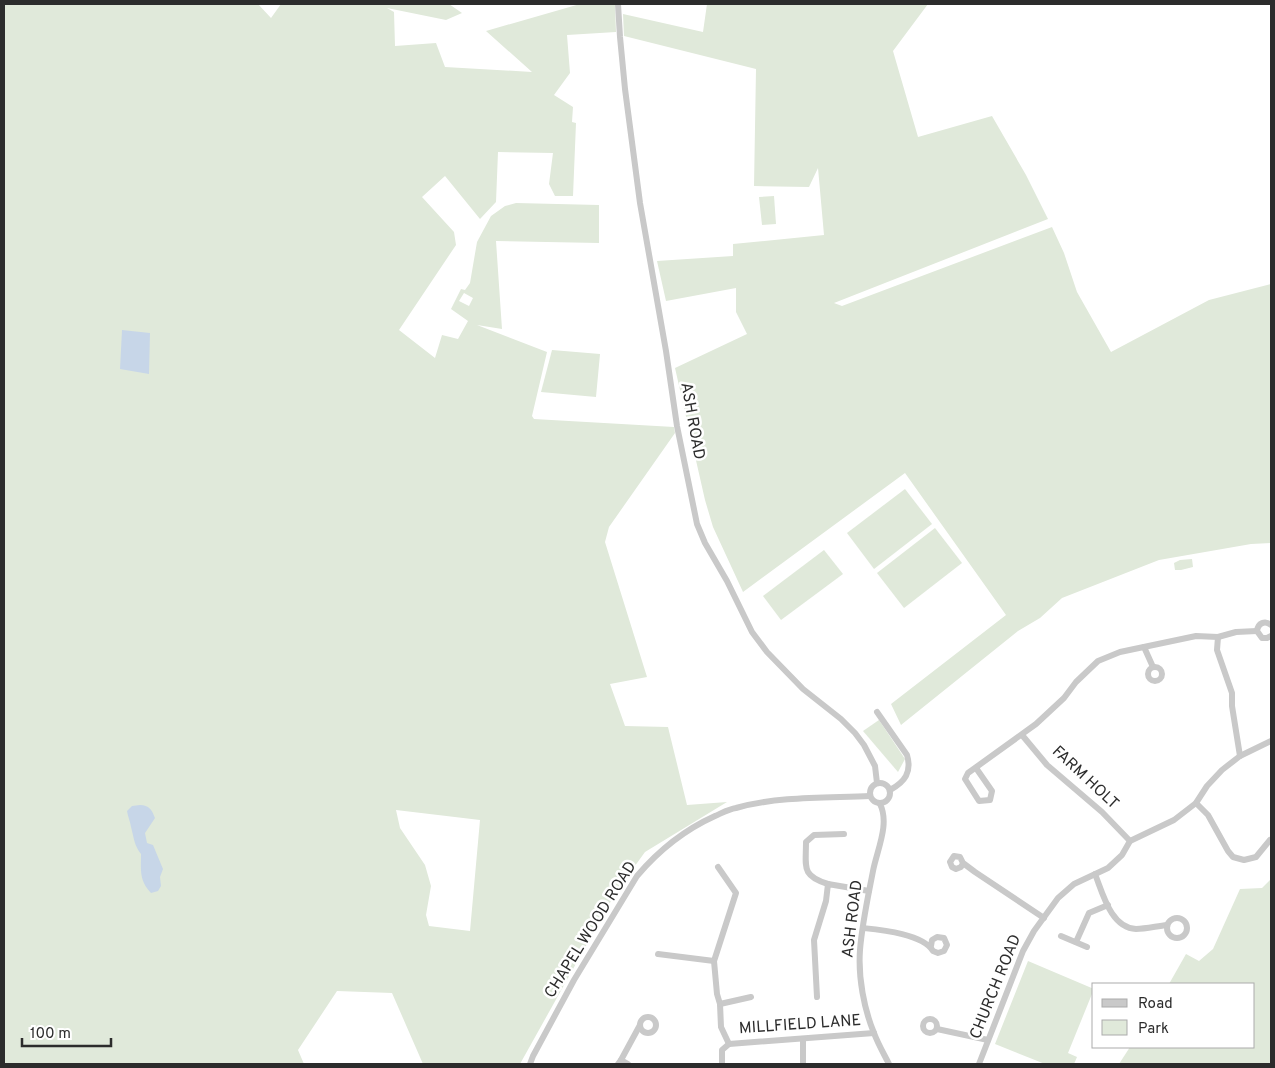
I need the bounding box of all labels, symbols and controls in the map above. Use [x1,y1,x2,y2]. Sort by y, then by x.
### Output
street label: ASH ROAD [675,381,709,461]
street label: FARM HOLT [1047,742,1123,814]
street label: CHAPEL WOOD ROAD [541,858,641,1002]
street label: ASH ROAD [838,879,868,959]
street label: CHURCH ROAD [966,932,1026,1042]
legend [1092,983,1255,1048]
text: Road [1138,995,1173,1014]
street label: MILLFIELD LANE [738,1011,862,1039]
scale bar [22,1016,111,1048]
text: Park [1138,1020,1169,1039]
text: 100 m [30,1025,71,1044]

